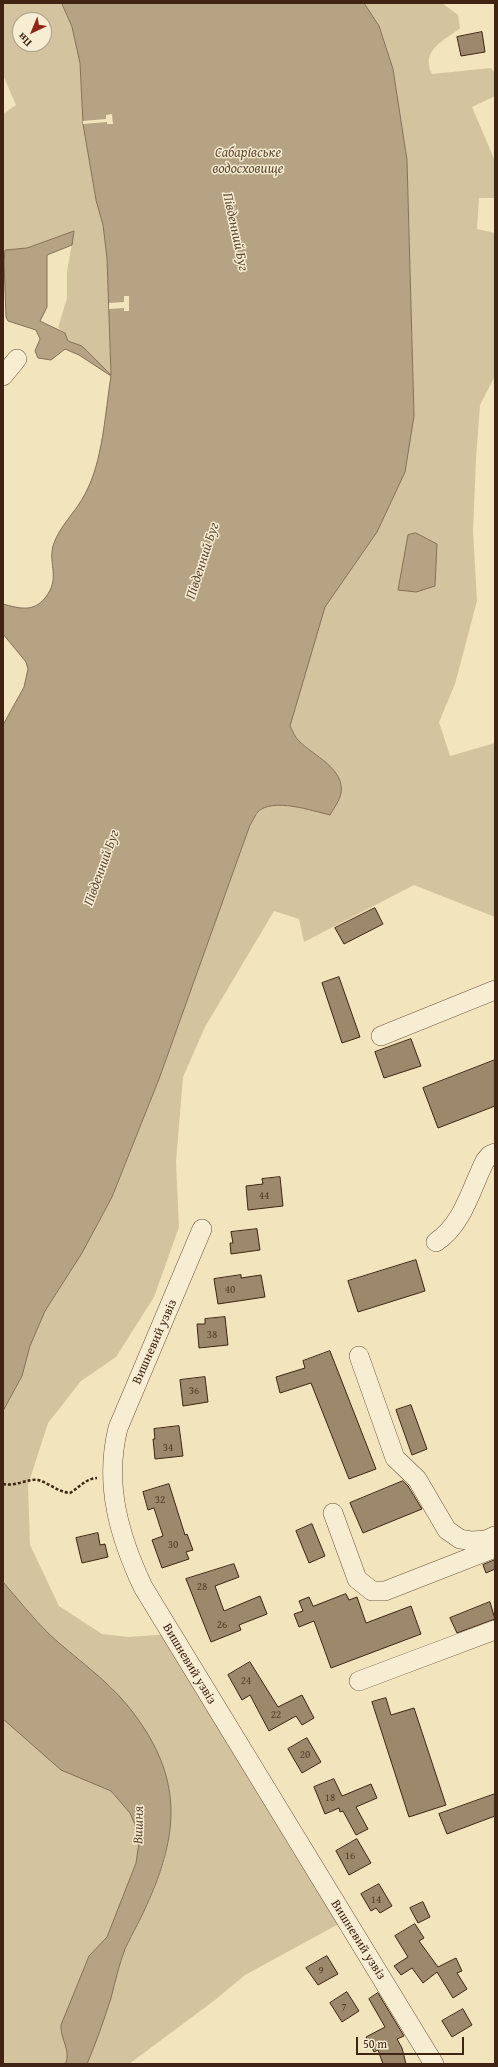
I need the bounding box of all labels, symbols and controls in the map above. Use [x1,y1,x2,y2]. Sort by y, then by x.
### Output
north arrow [12,12,52,52]
text: Пн [14,29,35,51]
water label: Сабарівське водосховище [213,145,283,178]
water label: Південний Буг [219,191,251,273]
water label: Південний Буг [183,521,223,601]
water label: Південний Буг [80,828,124,908]
house number: 44 [259,1189,269,1203]
house number: 40 [225,1283,235,1297]
street label: Вишневий узвіз [129,1297,181,1387]
house number: 38 [207,1328,217,1342]
house number: 36 [189,1384,199,1398]
house number: 34 [163,1441,173,1455]
house number: 32 [155,1493,165,1507]
house number: 30 [168,1538,178,1552]
house number: 28 [197,1580,207,1594]
house number: 26 [217,1618,227,1632]
street label: Вишневий узвіз [159,1621,219,1707]
house number: 24 [241,1674,251,1688]
house number: 22 [271,1708,281,1722]
house number: 20 [300,1748,310,1762]
house number: 18 [325,1791,335,1805]
water label: Вишня [130,1806,148,1844]
house number: 16 [345,1849,355,1863]
house number: 14 [371,1893,381,1907]
street label: Вишневий узвіз [327,1897,389,1983]
house number: 9 [318,1964,324,1978]
house number: 7 [341,2000,347,2014]
scale bar [358,2029,466,2055]
text: 50 m [363,2035,387,2052]

